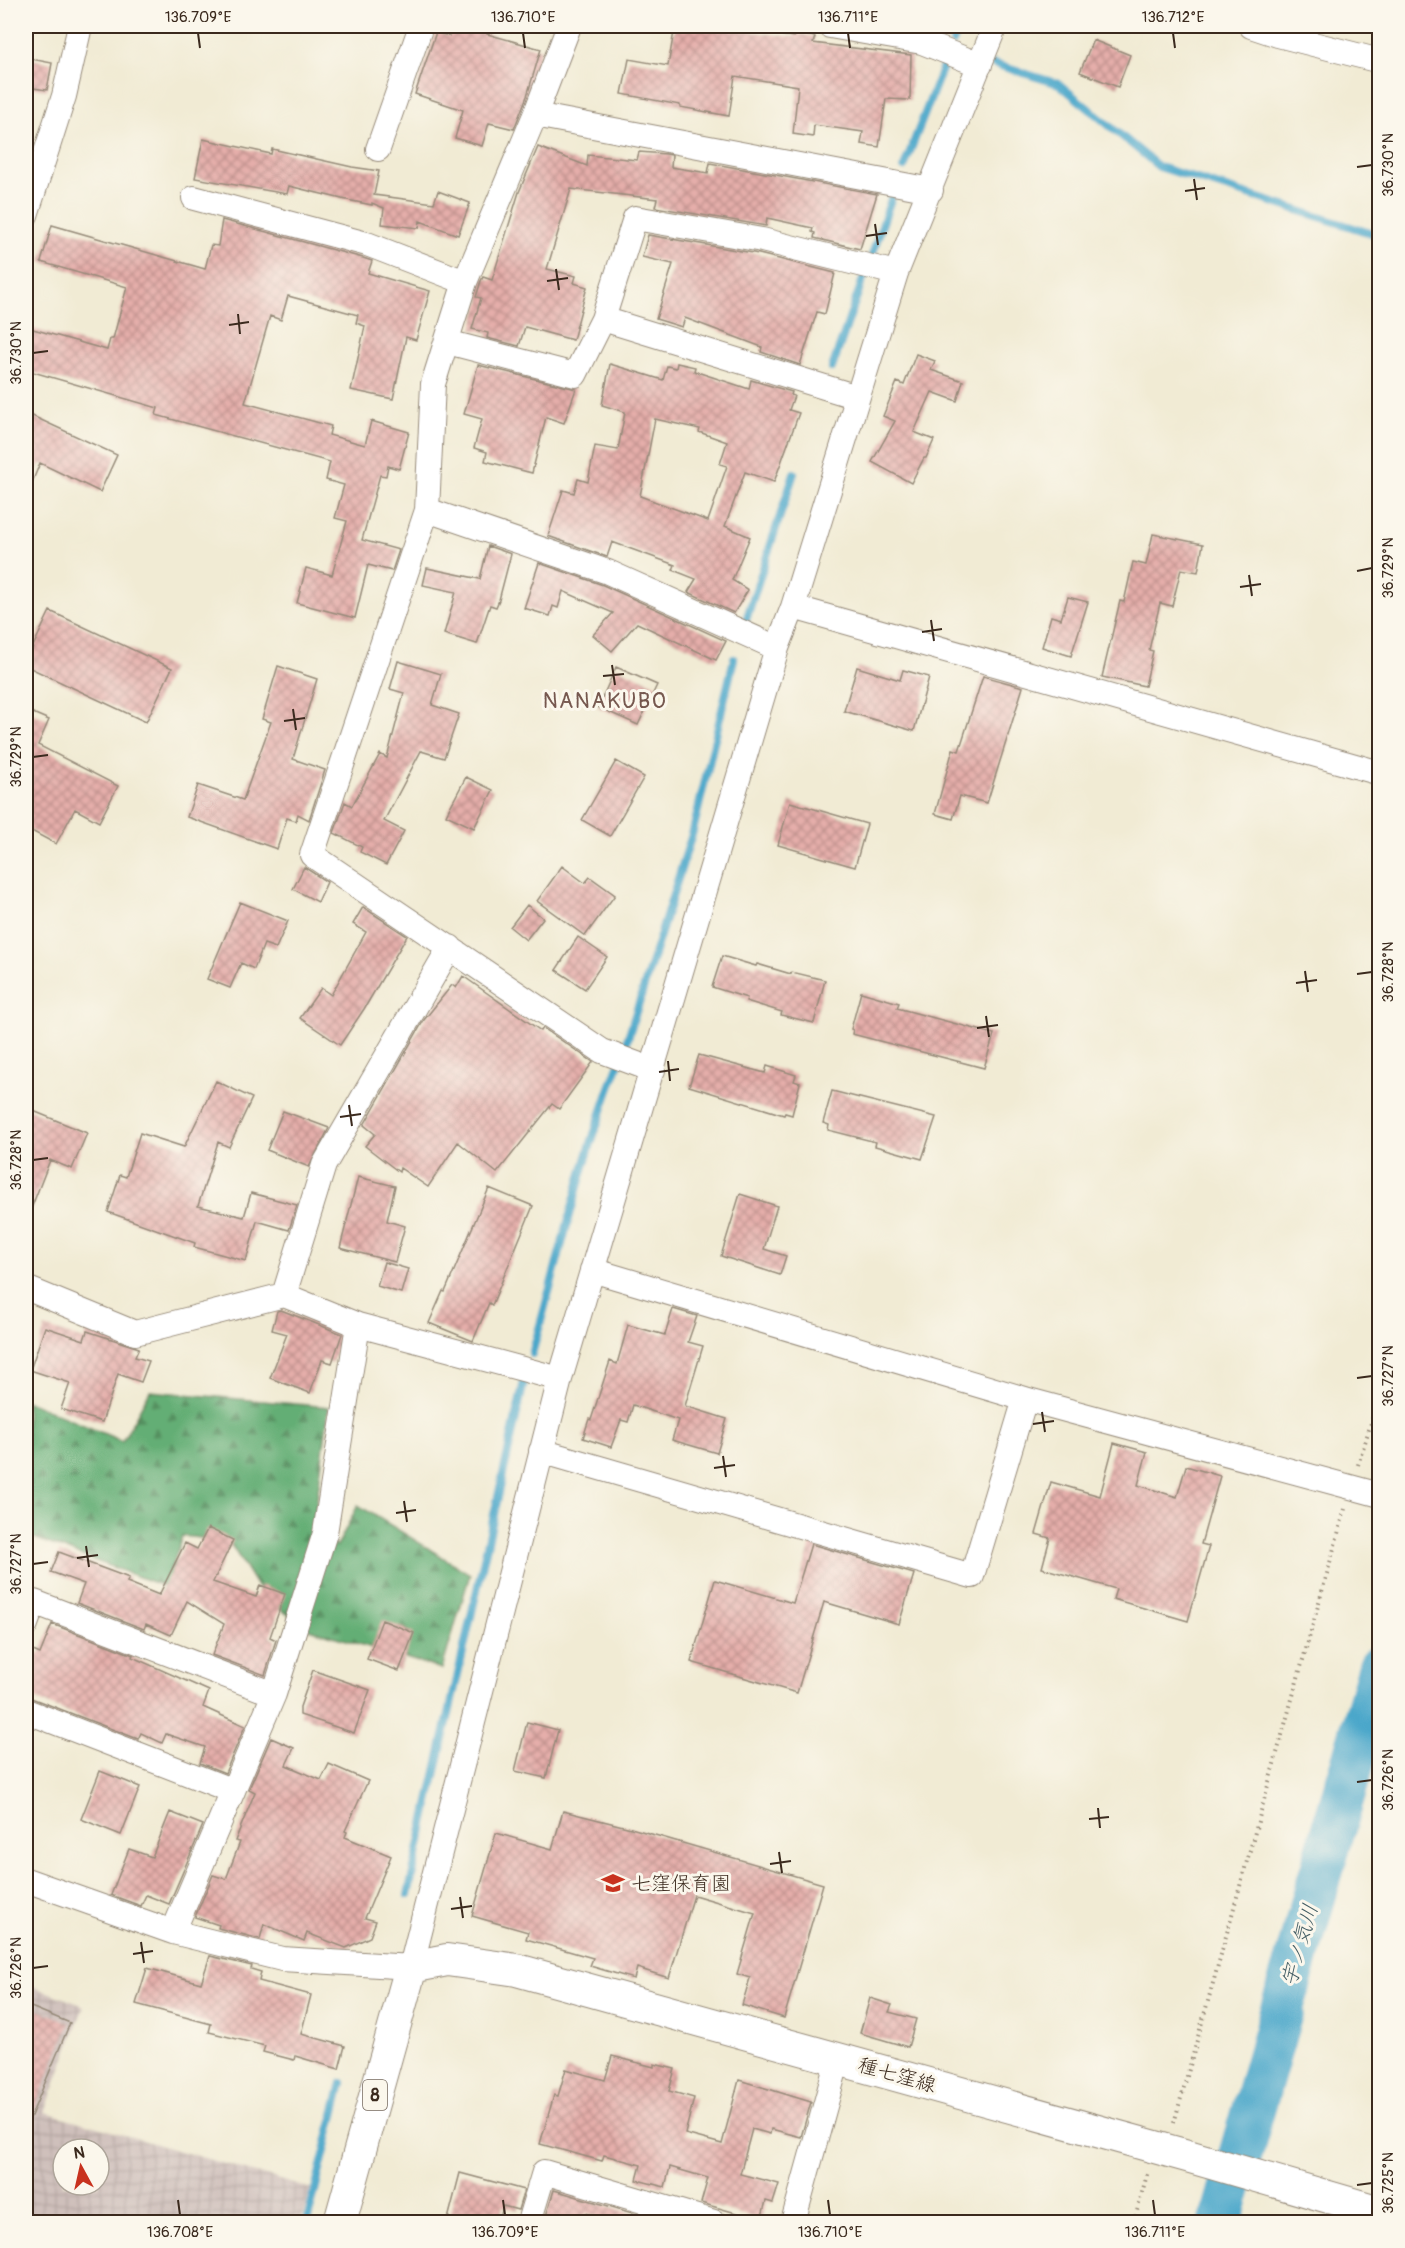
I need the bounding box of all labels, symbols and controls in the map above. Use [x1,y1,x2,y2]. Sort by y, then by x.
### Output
text: 136.709°E [165,8,231,27]
text: 136.710°E [491,8,556,27]
text: 136.711°E [818,8,878,27]
text: 136.712°E [1142,8,1205,27]
text: 36.730°N [1379,133,1398,197]
text: 36.730°N [7,321,26,385]
text: 36.729°N [1379,537,1398,599]
district label: NANAKUBO [543,687,667,715]
text: 36.729°N [7,726,26,788]
text: 36.728°N [1379,942,1398,1002]
text: 36.728°N [7,1130,26,1190]
text: 36.727°N [1379,1345,1398,1407]
text: 36.727°N [7,1533,26,1595]
text: 36.726°N [1379,1749,1398,1811]
school or university icon: 七窪保育園 [600,1870,626,1896]
place label: 七窪保育園 [631,1871,731,1896]
water label: 宇ノ気川 [1275,1901,1325,1989]
text: 36.726°N [7,1937,26,1999]
street label: 種七窪線 [855,2052,939,2098]
road number: 8 [363,2080,387,2110]
north arrow [51,2137,111,2197]
text: N [72,2142,86,2164]
text: 36.725°N [1379,2152,1398,2214]
text: 136.708°E [147,2223,213,2242]
text: 136.709°E [472,2223,538,2242]
text: 136.710°E [798,2223,863,2242]
text: 136.711°E [1125,2223,1185,2242]

